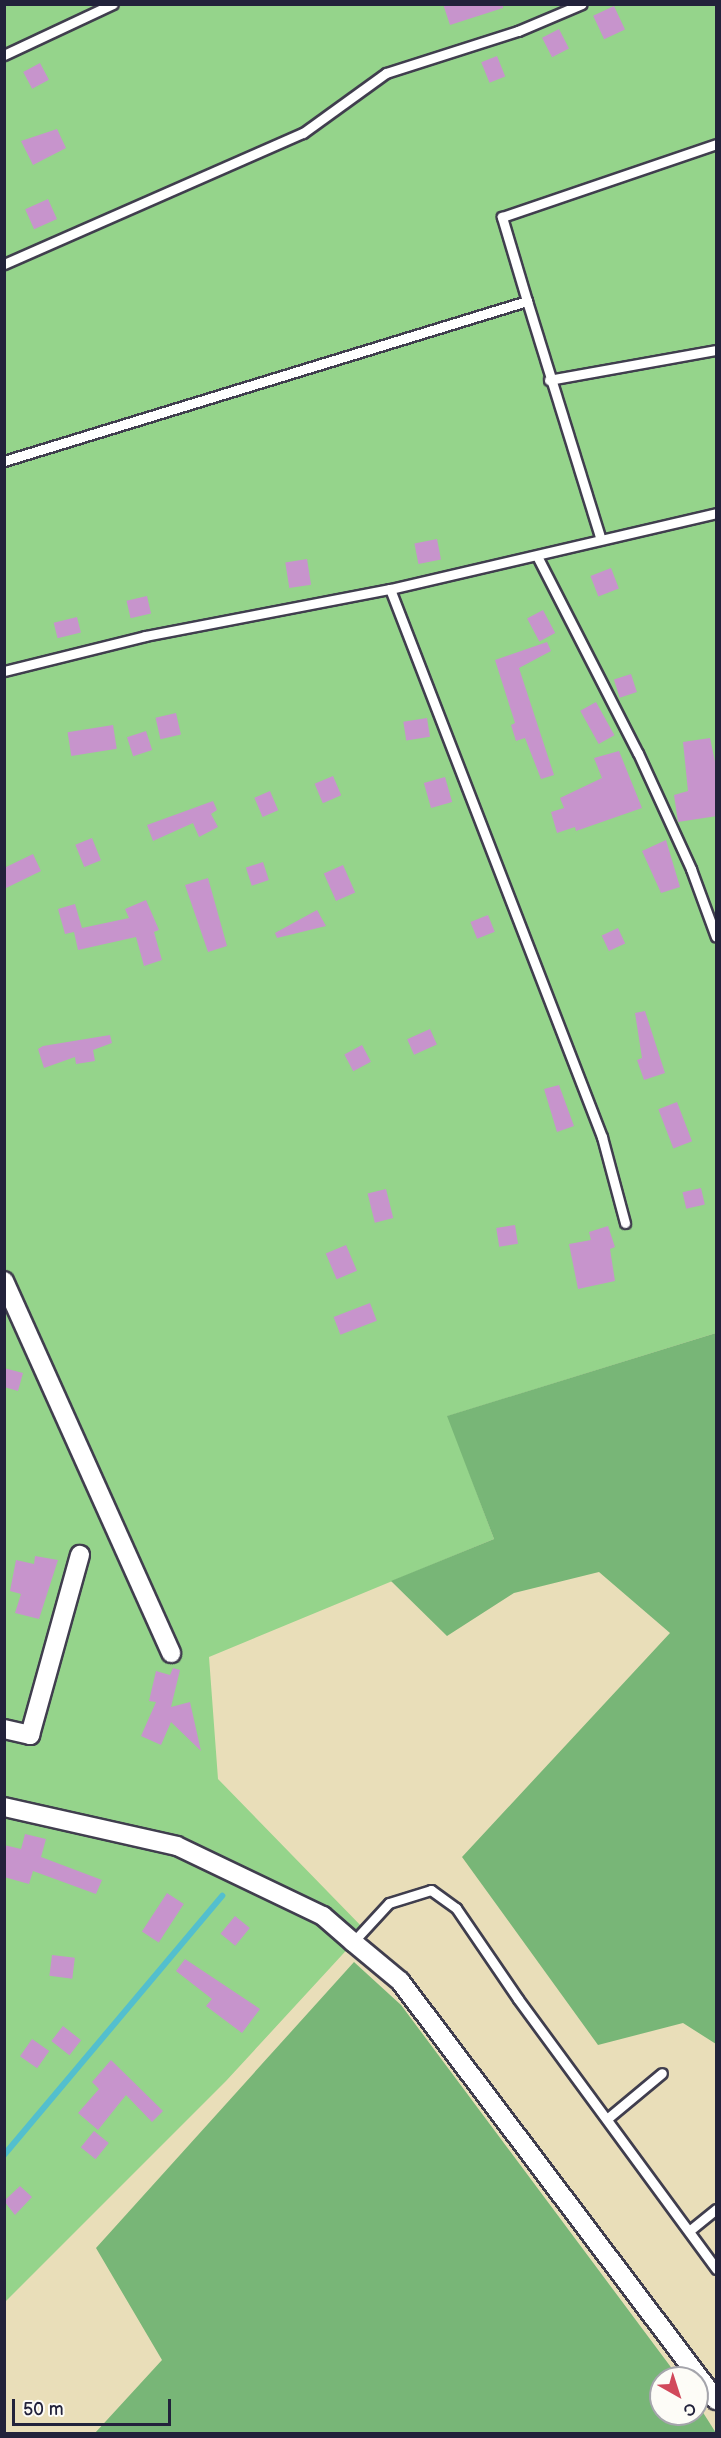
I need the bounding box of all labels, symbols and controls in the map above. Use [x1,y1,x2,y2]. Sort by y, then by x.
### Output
north arrow [649,2366,709,2426]
scale bar [15,2387,174,2425]
text: С [679,2398,700,2420]
text: 50 m [23,2399,64,2420]

